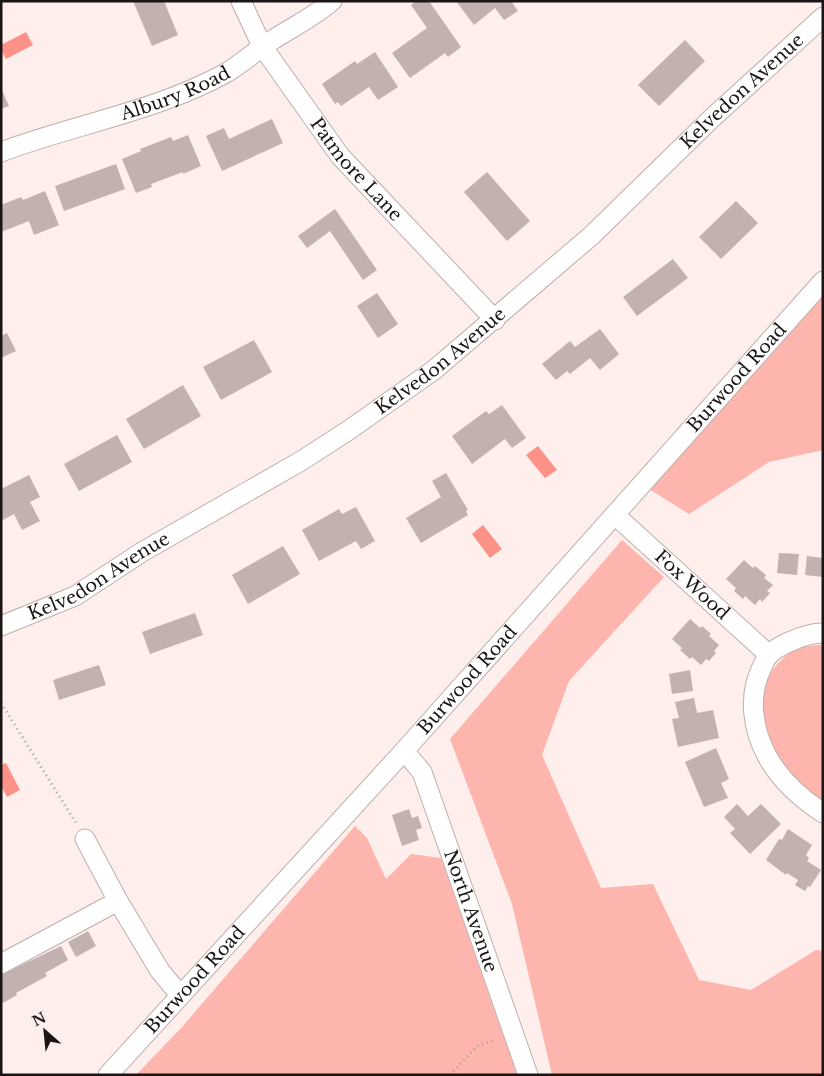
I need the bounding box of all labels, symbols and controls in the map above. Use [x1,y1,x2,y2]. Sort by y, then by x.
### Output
street label: Kelvedon Avenue [676,29,808,154]
street label: Albury Road [117,62,234,125]
street label: Patmore Lane [305,113,407,226]
street label: Kelvedon Avenue [371,303,510,419]
street label: Burwood Road [683,319,791,437]
street label: Kelvedon Avenue [25,528,174,625]
street label: Fox Wood [650,545,734,624]
street label: Burwood Road [413,621,522,739]
street label: North Avenue [439,847,502,975]
street label: Burwood Road [140,921,250,1038]
north arrow [20,1006,70,1056]
text: N [29,1008,49,1030]

